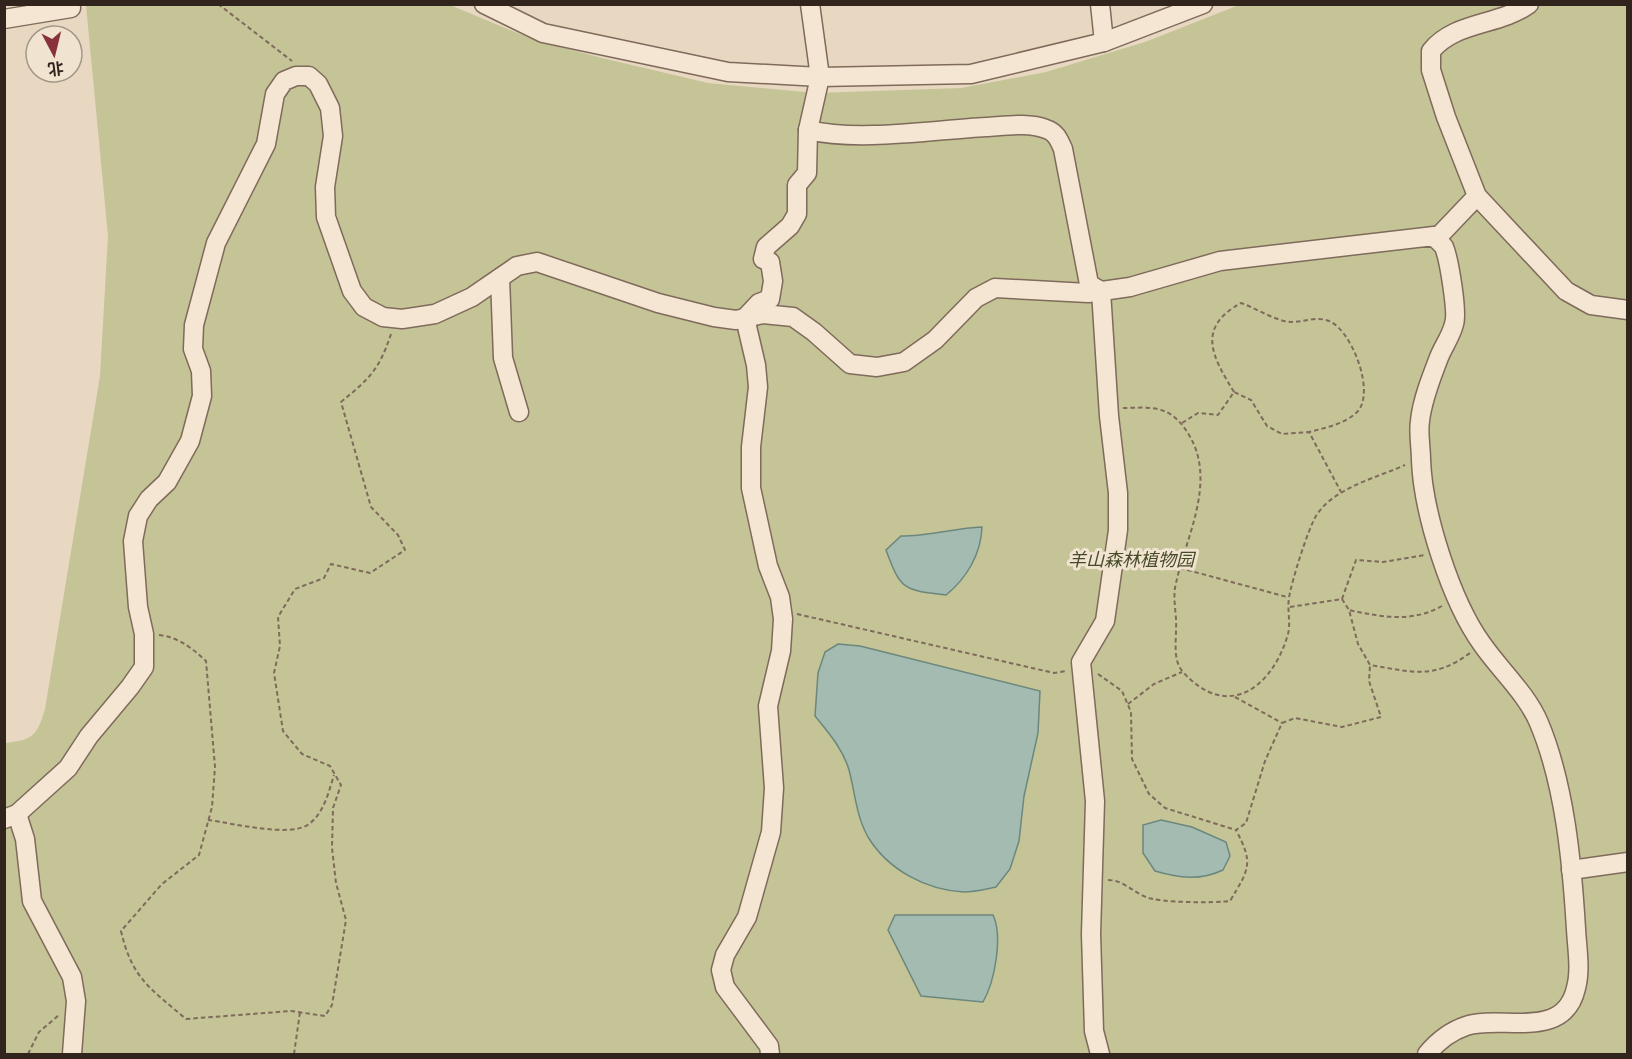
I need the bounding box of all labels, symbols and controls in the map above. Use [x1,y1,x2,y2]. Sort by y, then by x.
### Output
north arrow [24,24,84,84]
text: 北 [47,57,65,81]
park label: 羊山森林植物园 [1068,547,1197,572]

